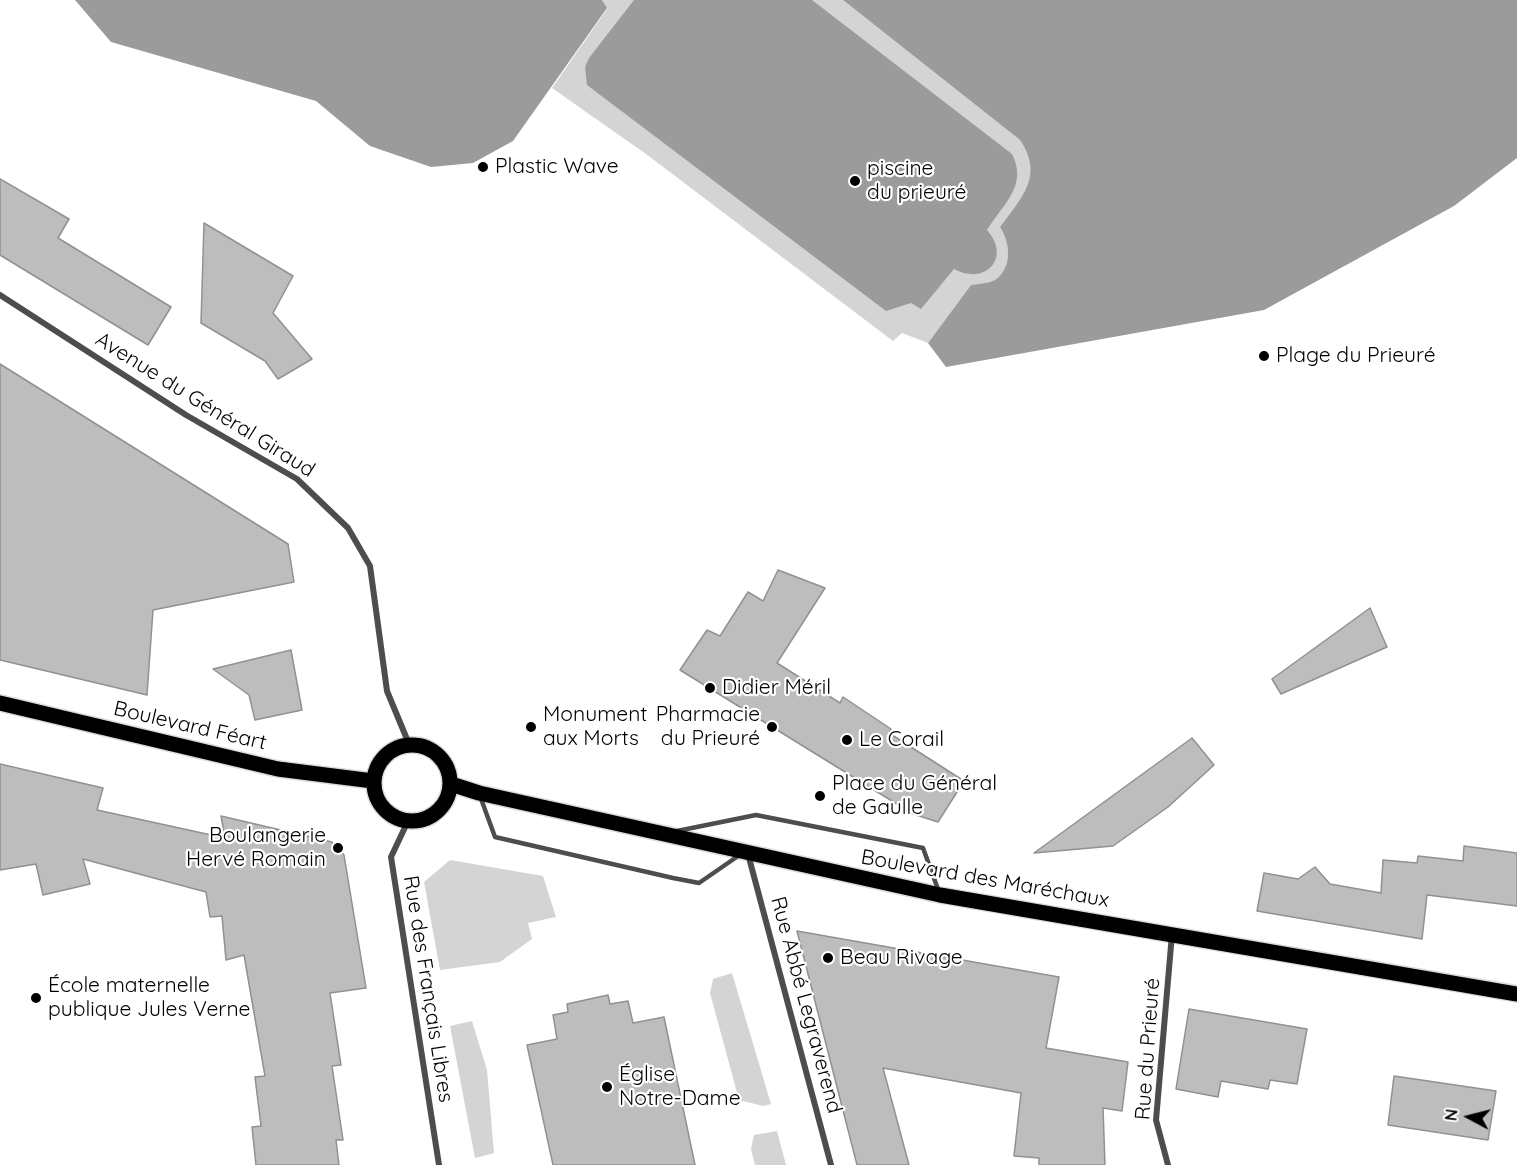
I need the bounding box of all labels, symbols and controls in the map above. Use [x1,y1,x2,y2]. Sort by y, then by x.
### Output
place label: Plastic Wave [495,154,619,180]
place label: piscine du prieuré [867,156,966,206]
marker: Plastic Wave [476,160,490,174]
marker: piscine du prieuré [848,174,862,188]
street label: Avenue du Général Giraud [91,327,319,483]
place label: Plage du Prieuré [1276,343,1435,369]
marker: Plage du Prieuré [1257,349,1271,363]
place label: Didier Méril [722,675,831,701]
marker: Didier Méril [703,681,717,695]
street label: Boulevard Féart [111,696,269,756]
place label: Monument aux Morts [543,702,647,752]
place label: Pharmacie du Prieuré [656,702,760,752]
marker: Monument aux Morts [524,720,538,734]
marker: Pharmacie du Prieuré [765,720,779,734]
place label: Le Corail [859,727,944,753]
marker: Le Corail [840,733,854,747]
place label: Place du Général de Gaulle [832,771,997,821]
marker: Place du Général de Gaulle [813,789,827,803]
place label: Boulangerie Hervé Romain [186,823,326,873]
marker: Boulangerie Hervé Romain [331,841,345,855]
street label: Boulevard des Maréchaux [859,845,1111,913]
street label: Rue des Français Libres [398,874,458,1104]
street label: Rue Abbé Legraverend [765,894,847,1116]
place label: Beau Rivage [840,945,963,971]
marker: Beau Rivage [821,951,835,965]
place label: École maternelle publique Jules Verne [48,973,250,1023]
street label: Rue du Prieuré [1130,977,1166,1121]
marker: École maternelle publique Jules Verne [29,991,43,1005]
place label: Église Notre-Dame [619,1062,741,1112]
marker: Église Notre-Dame [600,1080,614,1094]
north arrow [1439,1087,1499,1147]
text: N [1440,1108,1462,1122]

